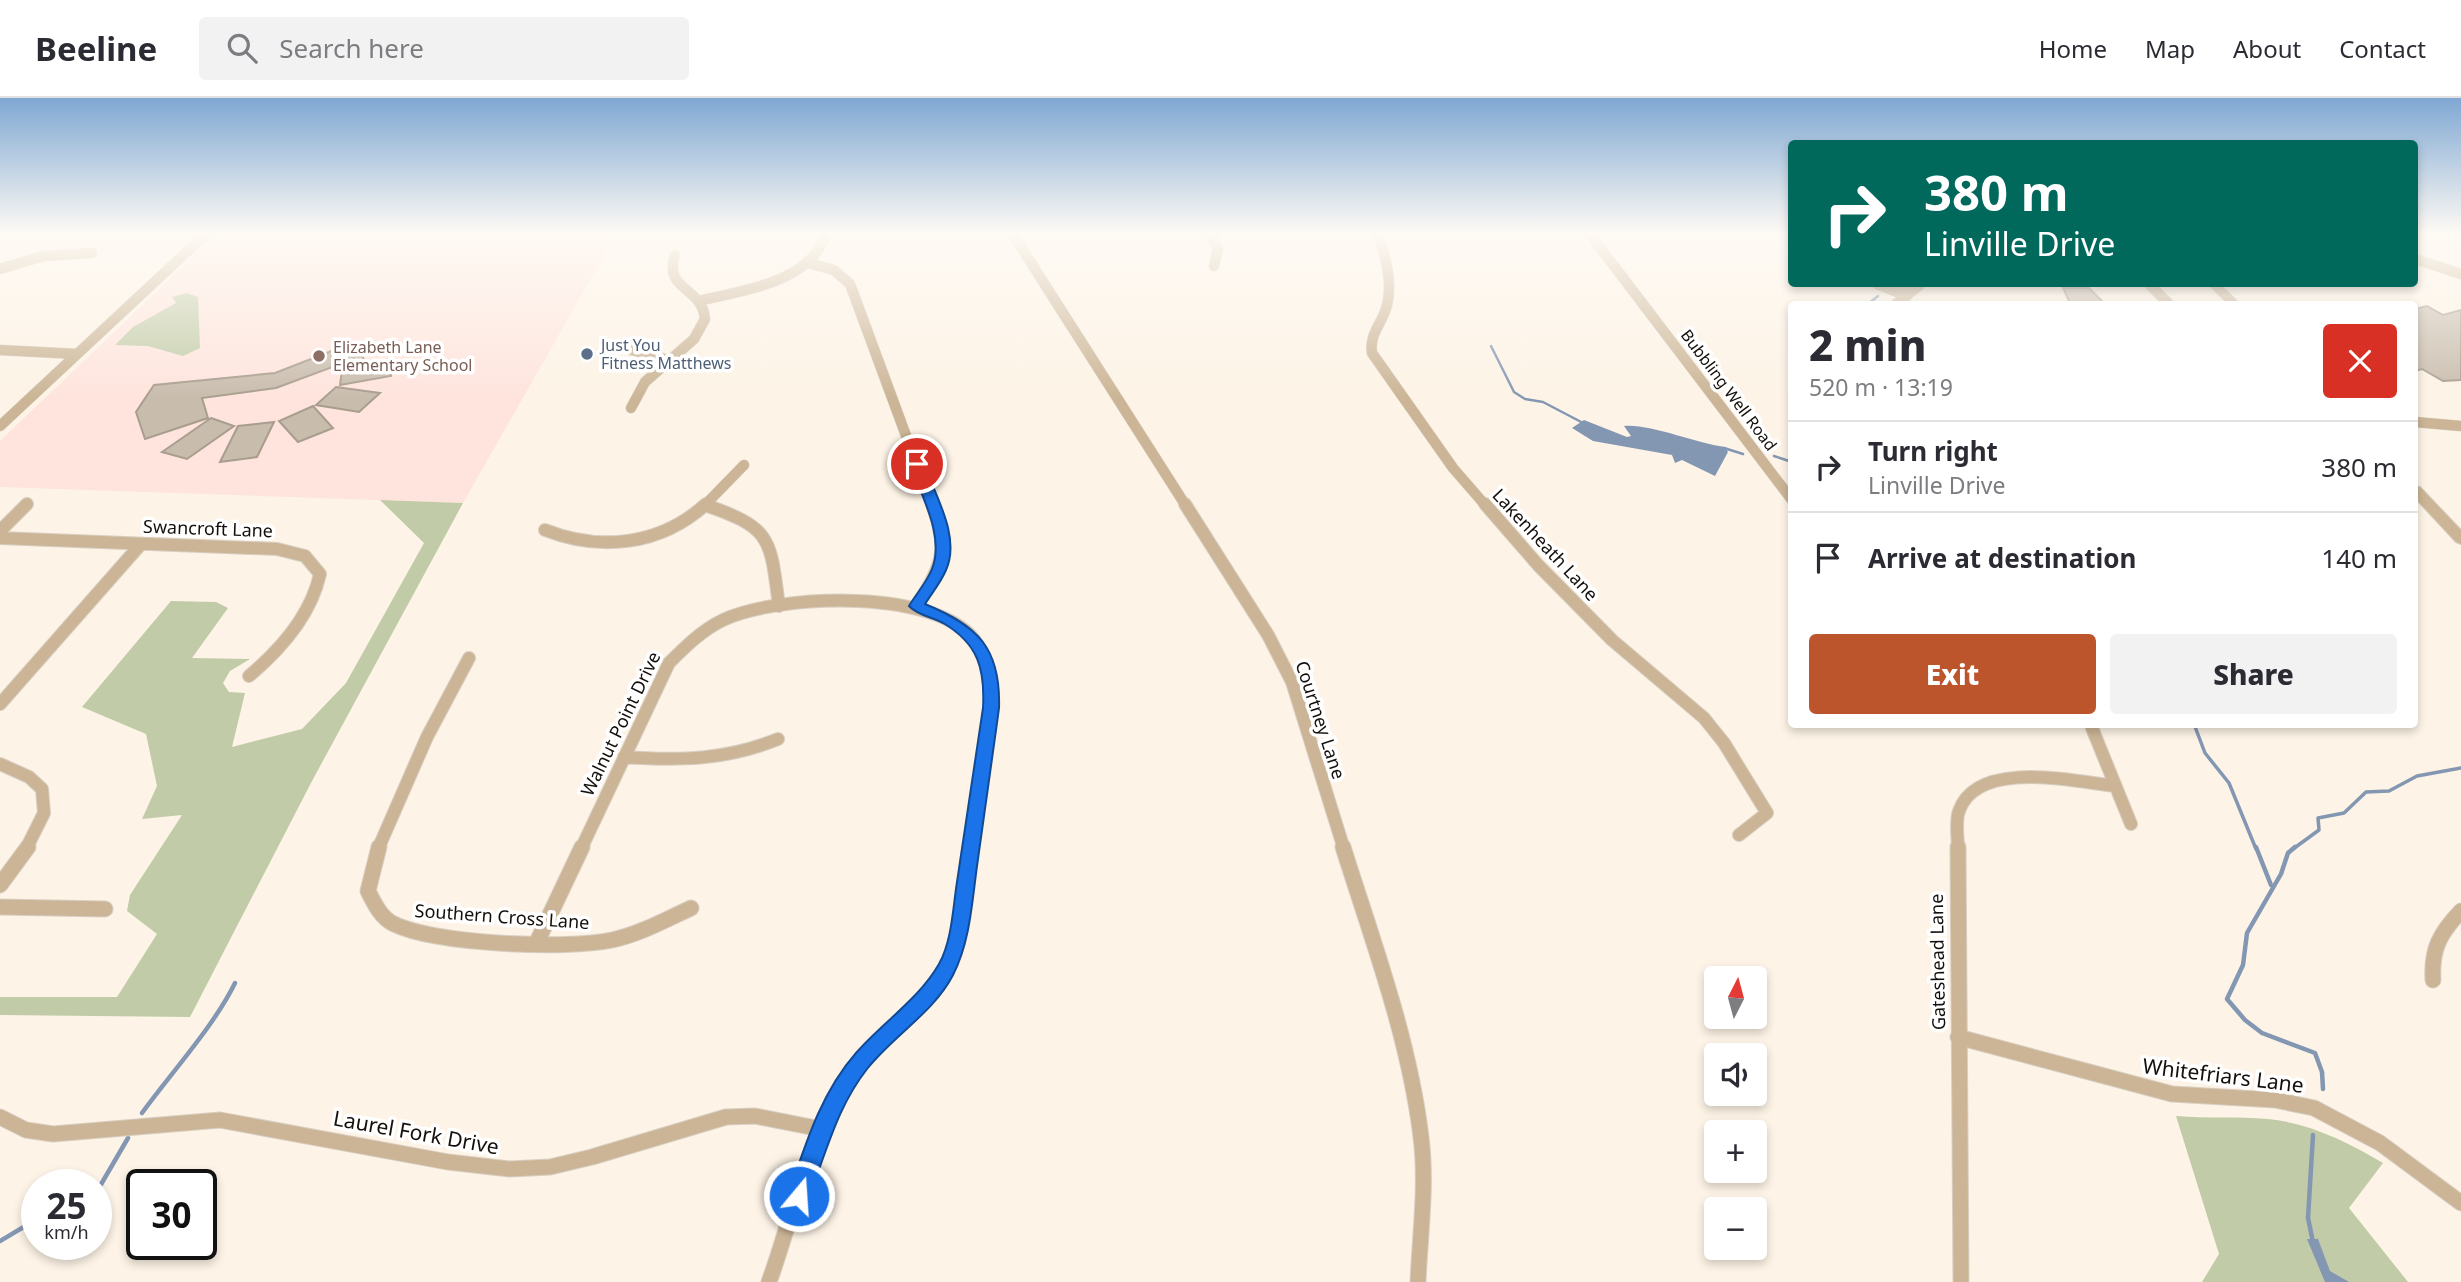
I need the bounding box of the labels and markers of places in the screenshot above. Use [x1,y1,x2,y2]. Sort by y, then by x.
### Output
place label: Just You Fitness Matthews [599,334,731,374]
place label: Elizabeth Lane Elementary School [333,336,472,376]
marker: Just You Fitness Matthews [579,346,595,362]
marker: Elizabeth Lane Elementary School [311,348,327,364]
pin [887,434,947,494]

